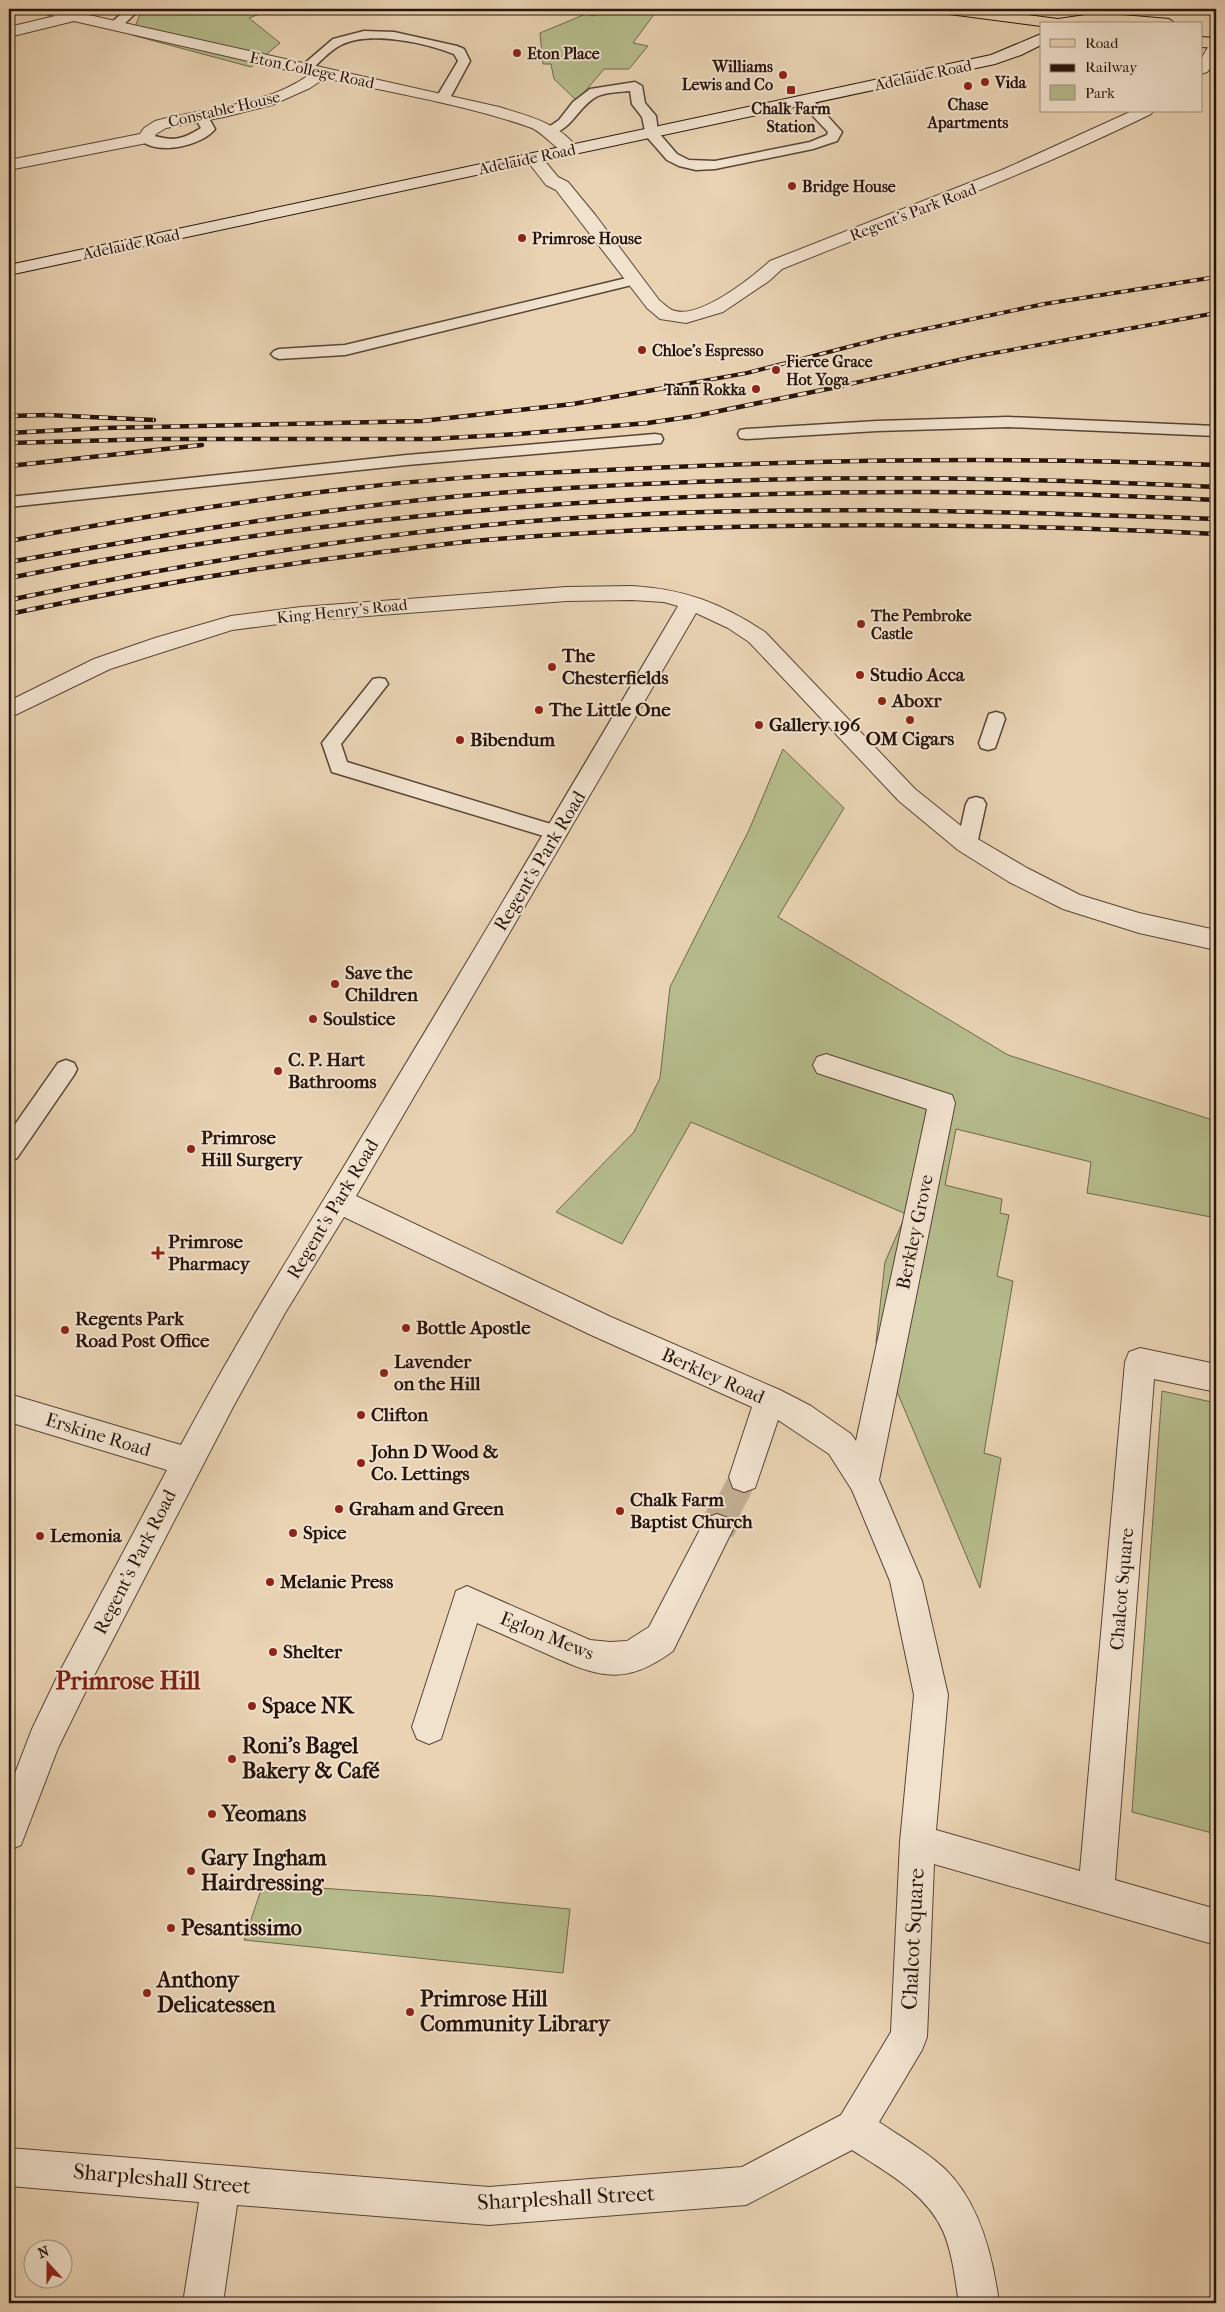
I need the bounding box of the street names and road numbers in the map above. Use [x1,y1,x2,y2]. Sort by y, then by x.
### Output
street label: Eton College Road [248,47,376,93]
street label: Adelaide Road [872,55,974,95]
street label: Constable House [166,87,282,131]
street label: Adelaide Road [476,139,578,179]
street label: Regent's Park Road [847,179,979,245]
street label: Adelaide Road [80,224,182,264]
street label: King Henry's Road [276,595,409,627]
street label: Regent's Park Road [490,786,591,935]
street label: Regent's Park Road [283,1134,384,1283]
street label: Berkley Grove [892,1172,938,1292]
street label: Berkley Road [658,1344,768,1409]
street label: Erskine Road [43,1409,154,1462]
street label: Regent's Park Road [89,1485,181,1638]
street label: Chalcot Square [1106,1527,1138,1651]
street label: Eglon Mews [497,1607,597,1665]
street label: Chalcot Square [896,1867,930,2011]
street label: Sharpleshall Street [72,2158,252,2200]
street label: Sharpleshall Street [476,2180,656,2216]

